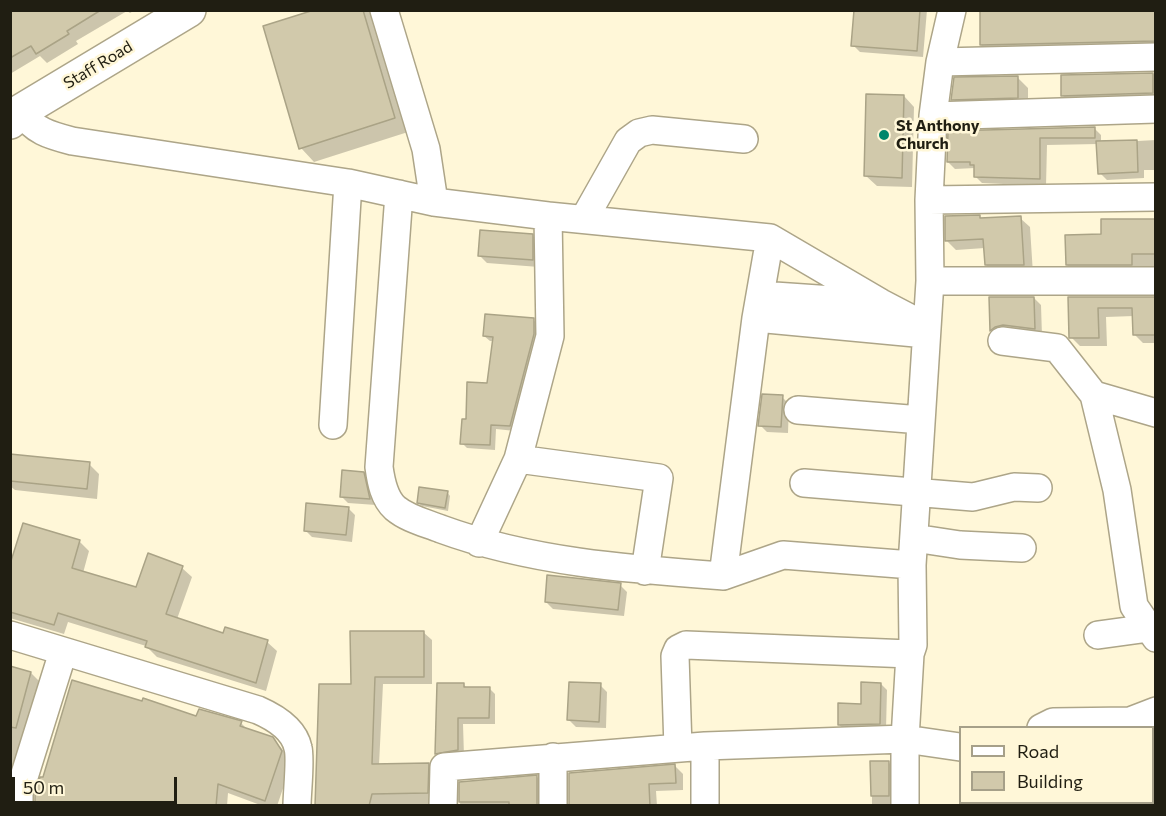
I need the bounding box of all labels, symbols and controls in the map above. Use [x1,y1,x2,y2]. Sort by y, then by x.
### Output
street label: Staff Road [60,37,136,93]
place label: St Anthony Church [896,116,979,154]
marker: St Anthony Church [877,128,891,142]
legend [959,726,1154,804]
text: Road [1017,740,1059,762]
scale bar [15,765,180,803]
text: Building [1017,770,1083,792]
text: 50 m [23,776,64,798]

